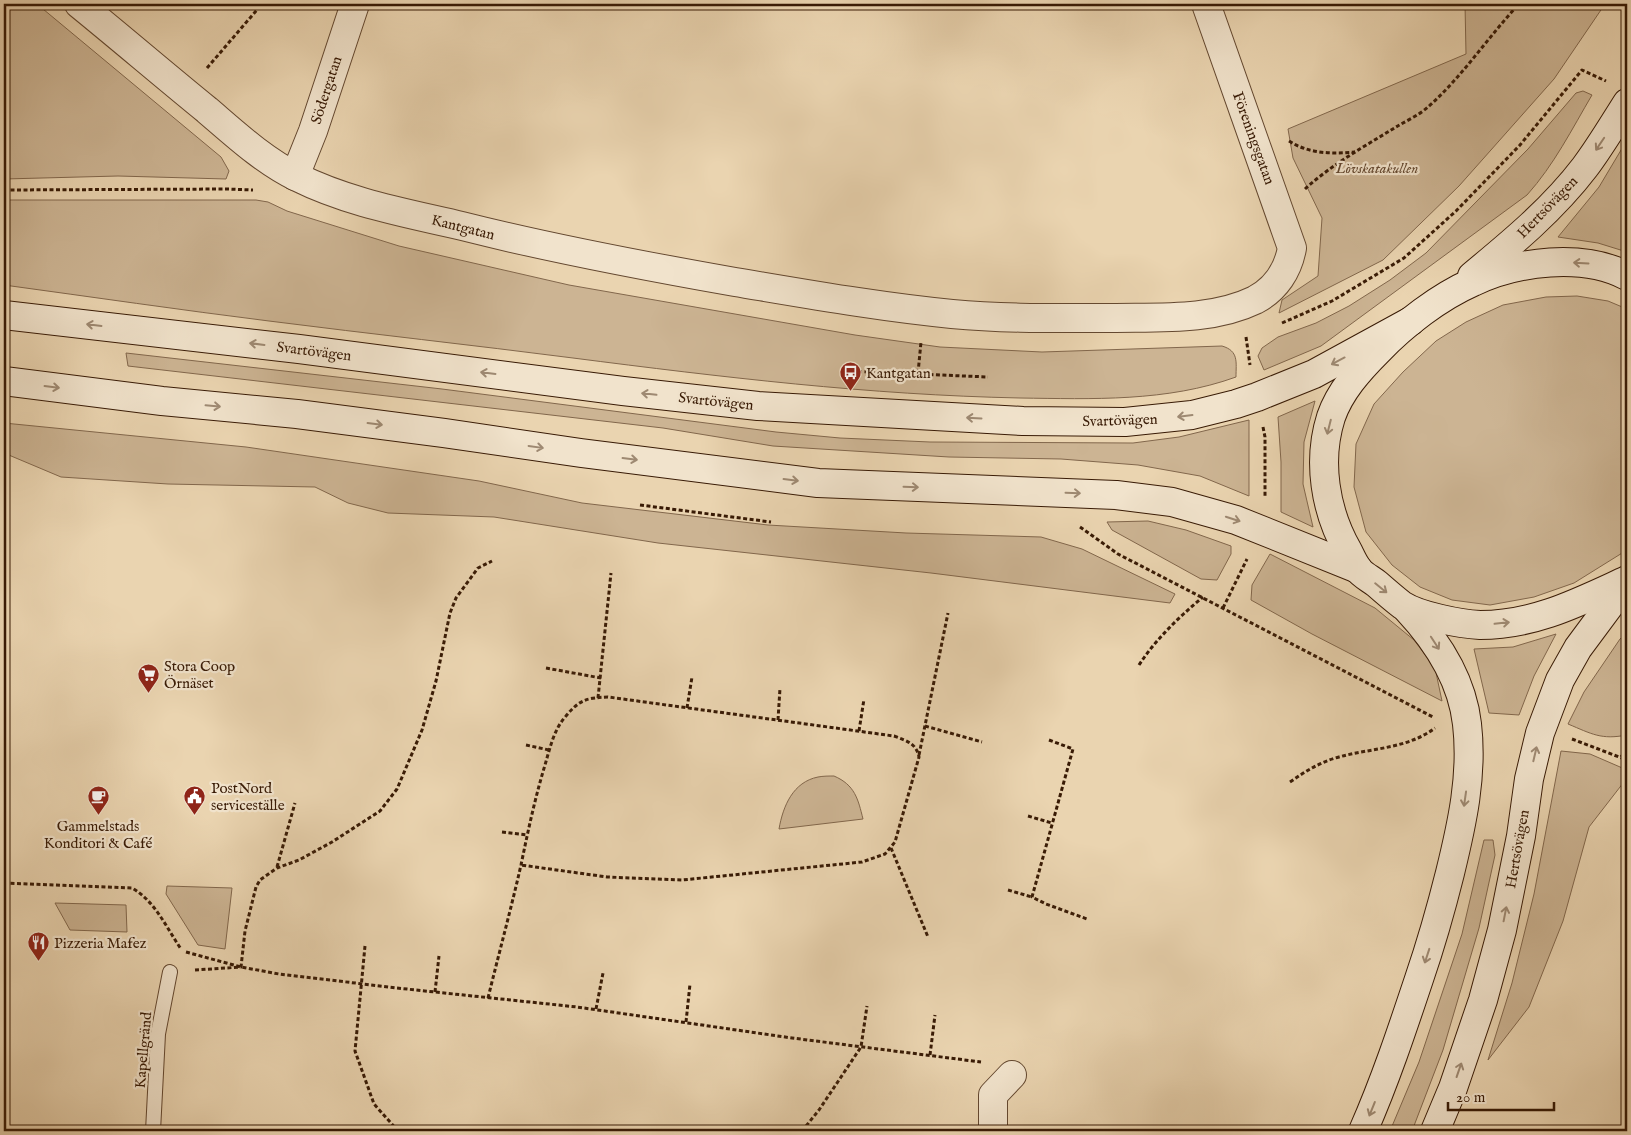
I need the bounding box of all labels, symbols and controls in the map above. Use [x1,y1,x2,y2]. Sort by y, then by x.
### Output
street label: Södergatan [307,54,346,127]
street label: Föreningsgatan [1228,89,1279,187]
one-way arrow [1595,137,1605,151]
park label: Lövskatakullen [1335,159,1418,178]
street label: Hertsövägen [1513,172,1582,243]
street label: Kantgatan [429,210,497,245]
one-way arrow [1573,259,1589,268]
one-way arrow [87,320,103,330]
street label: Svartövägen [275,337,352,366]
one-way arrow [249,339,265,349]
one-way arrow [1330,356,1345,366]
bus stop icon: Kantgatan [838,361,862,392]
place label: Kantgatan [866,364,931,383]
one-way arrow [480,368,496,378]
one-way arrow [44,382,60,392]
street label: Svartövägen [678,388,754,415]
one-way arrow [641,389,657,399]
one-way arrow [205,401,221,411]
street label: Svartövägen [1082,410,1158,431]
one-way arrow [1178,411,1194,421]
one-way arrow [966,414,982,423]
one-way arrow [1324,418,1333,434]
one-way arrow [367,419,383,429]
one-way arrow [528,442,544,452]
one-way arrow [621,454,637,464]
one-way arrow [783,475,799,485]
one-way arrow [902,482,919,492]
one-way arrow [1065,489,1081,498]
one-way arrow [1225,515,1241,525]
one-way arrow [1374,582,1387,593]
one-way arrow [1494,618,1510,628]
one-way arrow [1430,636,1440,650]
place label: Stora Coop Örnäset [164,657,235,693]
supermarket icon: Stora Coop Örnäset [136,663,160,694]
one-way arrow [1531,747,1540,763]
place label: PostNord serviceställe [211,779,285,815]
cafe icon: Gammelstads Konditori & Café [86,785,110,816]
public building icon: PostNord serviceställe [183,785,207,816]
one-way arrow [1460,790,1470,806]
street label: Hertsövägen [1501,808,1534,890]
place label: Gammelstads Konditori & Café [44,817,152,853]
one-way arrow [1501,907,1511,923]
restaurant icon: Pizzeria Mafez [26,931,50,962]
place label: Pizzeria Mafez [54,934,147,953]
one-way arrow [1421,948,1431,964]
street label: Kapellgränd [131,1010,156,1089]
one-way arrow [1455,1062,1464,1078]
scale bar [1448,1080,1555,1112]
text: 20 m [1456,1088,1486,1107]
one-way arrow [1367,1101,1376,1116]

